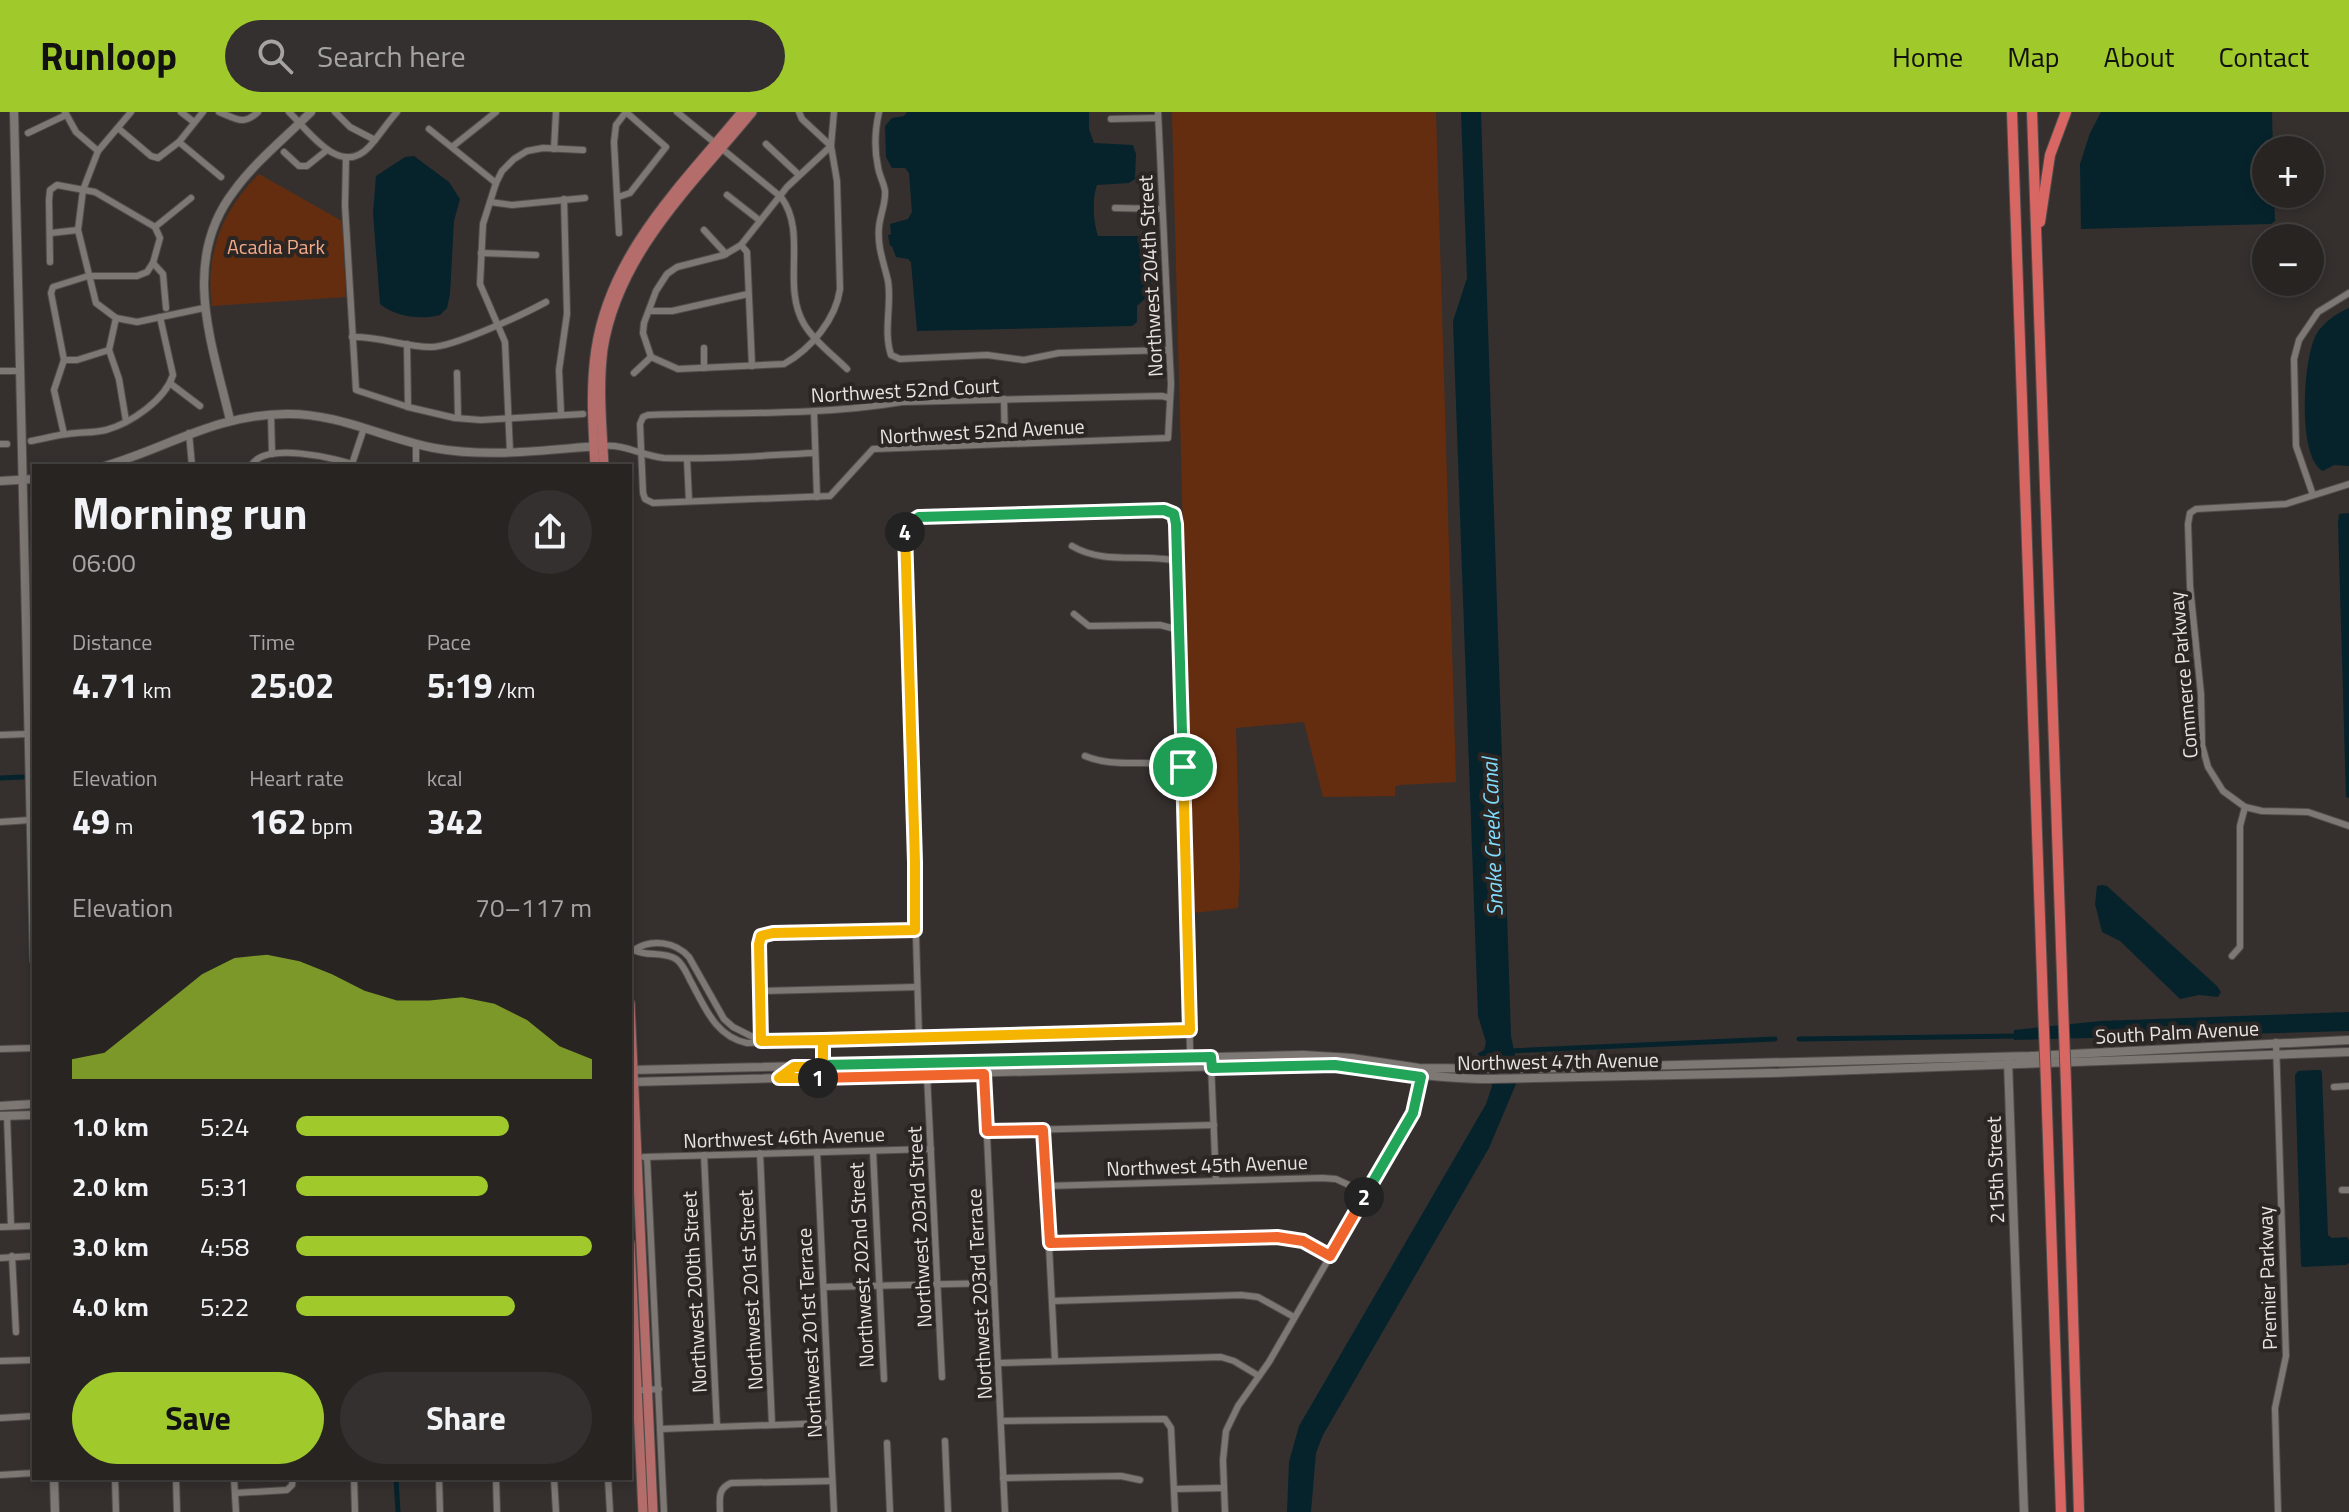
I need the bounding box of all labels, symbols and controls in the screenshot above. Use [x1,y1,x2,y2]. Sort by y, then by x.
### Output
search box [225,20,785,92]
text: Runloop [40,27,177,85]
text: Search here [317,33,466,79]
icon: search [253,34,297,78]
text: Home [1892,35,1963,78]
text: Map [2007,35,2060,78]
text: About [2104,35,2174,78]
text: Contact [2218,35,2309,78]
map controls [2252,136,2324,296]
button: + [2252,136,2324,208]
street label: Northwest 204th Street [1129,174,1171,378]
button: − [2252,224,2324,296]
park label: Acadia Park [227,231,326,262]
street label: Northwest 52nd Court [810,370,1000,410]
street label: Northwest 52nd Avenue [879,410,1085,452]
text: Morning run [72,479,308,546]
button: share [508,490,592,574]
pin: 4 [885,512,925,552]
text: 4 [899,515,911,549]
text: 06:00 [72,543,136,582]
street label: Commerce Parkway [2160,590,2206,760]
text: Distance [72,625,152,659]
text: Time [249,625,295,659]
text: Pace [427,625,471,659]
text: 4.71 [72,659,138,711]
text: 25:02 [249,659,334,711]
text: 5:19 [427,659,492,711]
text: km [138,673,172,707]
text: /km [492,673,535,707]
pin [1149,733,1217,801]
icon: arrive [1161,745,1205,789]
water label: Snake Creek Canal [1472,755,1512,917]
text: Elevation [72,761,158,795]
text: Heart rate [249,761,344,795]
text: kcal [427,761,463,795]
text: 49 [72,795,110,847]
text: 162 [249,795,306,847]
text: 342 [427,795,484,847]
text: m [110,809,133,843]
text: bpm [306,809,353,843]
text: Elevation [72,888,173,927]
text: 70–117 m [475,888,592,927]
street label: South Palm Avenue [2094,1012,2260,1052]
street label: Northwest 47th Avenue [1457,1044,1659,1078]
pin: 1 [798,1058,838,1098]
text: 1 [812,1061,824,1095]
text: 1.0 km [72,1107,149,1146]
text: 5:24 [200,1107,249,1146]
street label: 215th Street [1978,1116,2012,1224]
street label: Northwest 46th Avenue [683,1118,885,1156]
street label: Northwest 203rd Street [898,1126,940,1328]
street label: Northwest 45th Avenue [1106,1146,1308,1184]
street label: Northwest 202nd Street [840,1162,882,1368]
text: 2.0 km [72,1167,149,1206]
text: 5:31 [200,1167,249,1206]
pin: 2 [1344,1177,1384,1217]
text: 2 [1358,1180,1370,1214]
street label: Northwest 203rd Terrace [958,1188,1000,1400]
street label: Northwest 201st Street [729,1189,771,1391]
street label: Northwest 200th Street [673,1190,715,1394]
street label: Premier Parkway [2249,1205,2285,1351]
text: 3.0 km [72,1227,149,1266]
text: 4:58 [200,1227,249,1266]
street label: Northwest 201st Terrace [788,1227,830,1439]
text: 4.0 km [72,1287,149,1326]
text: 5:22 [200,1287,249,1326]
button: Save [72,1372,324,1464]
button: Share [340,1372,592,1464]

